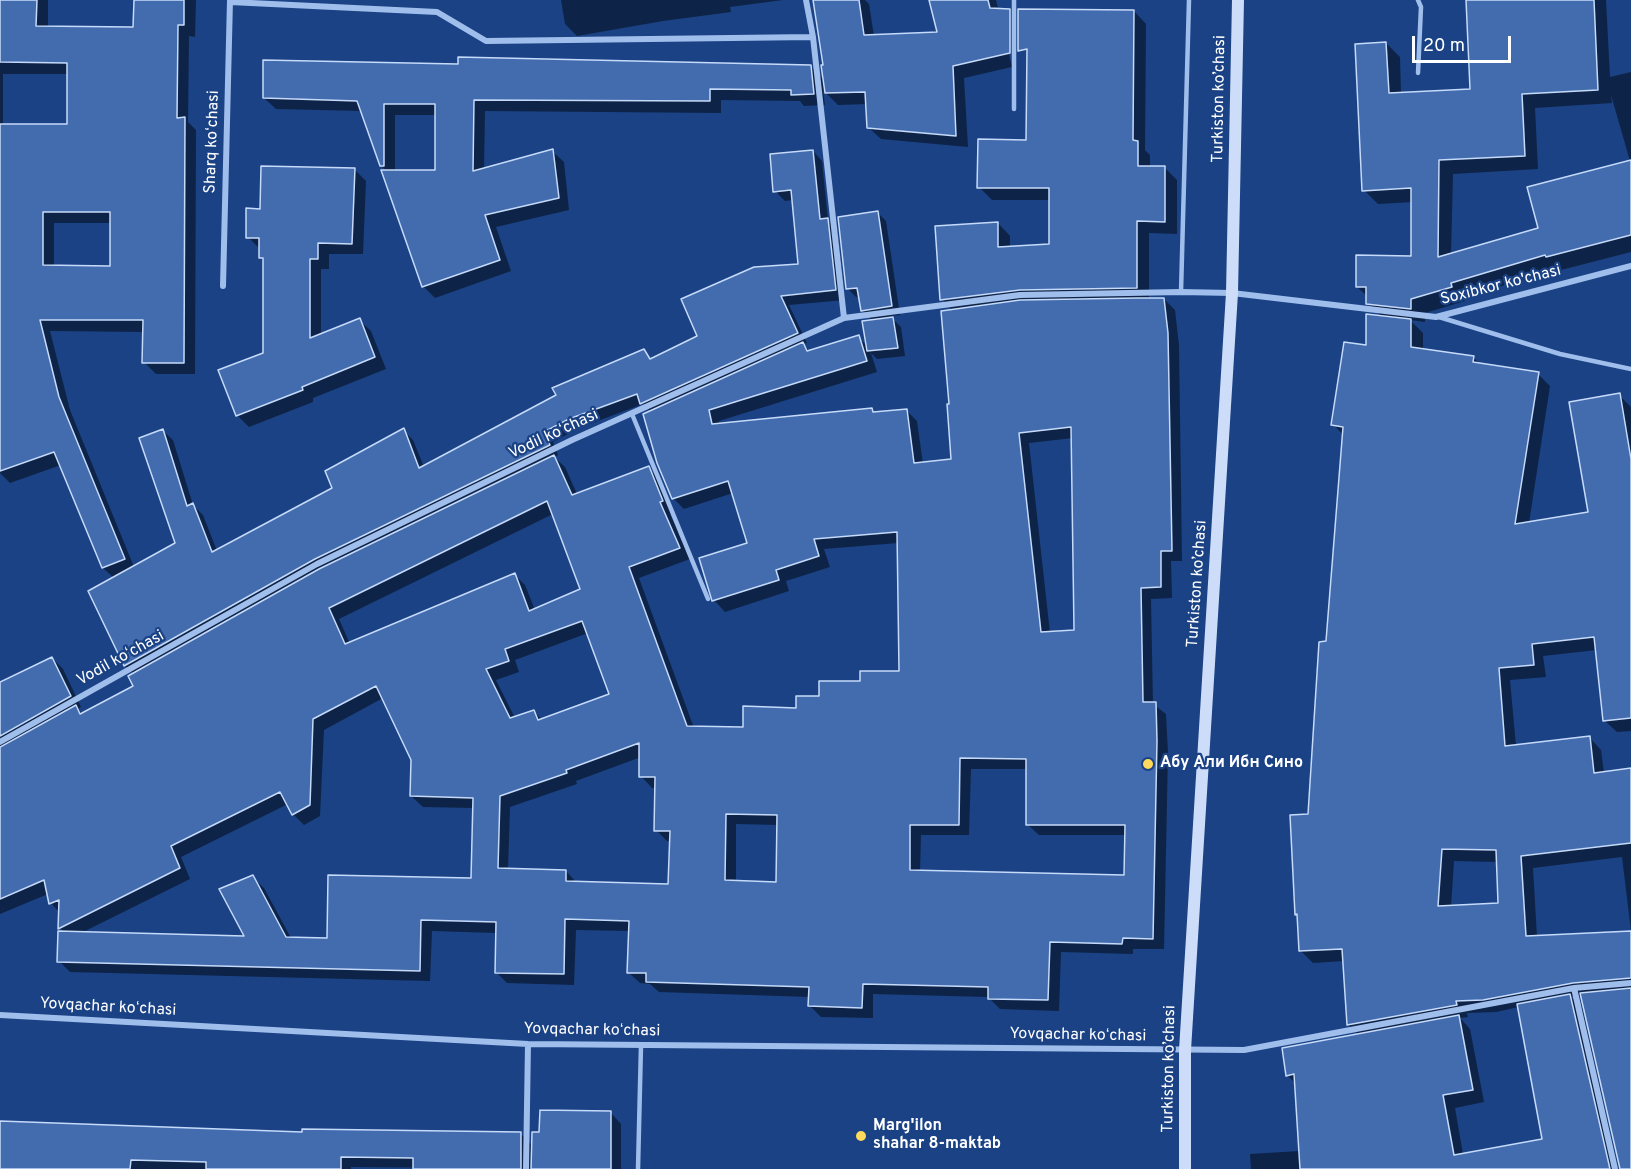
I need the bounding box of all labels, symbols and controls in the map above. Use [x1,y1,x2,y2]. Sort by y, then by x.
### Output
scale bar [1415,24,1514,62]
street label: Turkiston ko’chasi [1209,35,1231,163]
text: 20 m [1423,35,1465,58]
street label: Sharq koʻchasi [202,90,224,194]
street label: Soxibkor ko'chasi [1439,262,1563,310]
street label: Vodil koʻchasi [506,406,602,464]
street label: Turkiston ko’chasi [1184,520,1212,648]
street label: Vodil koʻchasi [74,627,168,691]
place label: Абу Али Ибн Сино [1160,754,1303,774]
marker: Абу Али Ибн Сино [1141,757,1155,771]
street label: Yovqachar koʻchasi [39,995,177,1021]
street label: Turkiston ko’chasi [1159,1005,1181,1133]
street label: Yovqachar koʻchasi [523,1020,661,1042]
street label: Yovqachar koʻchasi [1009,1025,1147,1047]
place label: Marg'ilon shahar 8-maktab [873,1117,1001,1155]
marker: Marg'ilon shahar 8-maktab [854,1129,868,1143]

